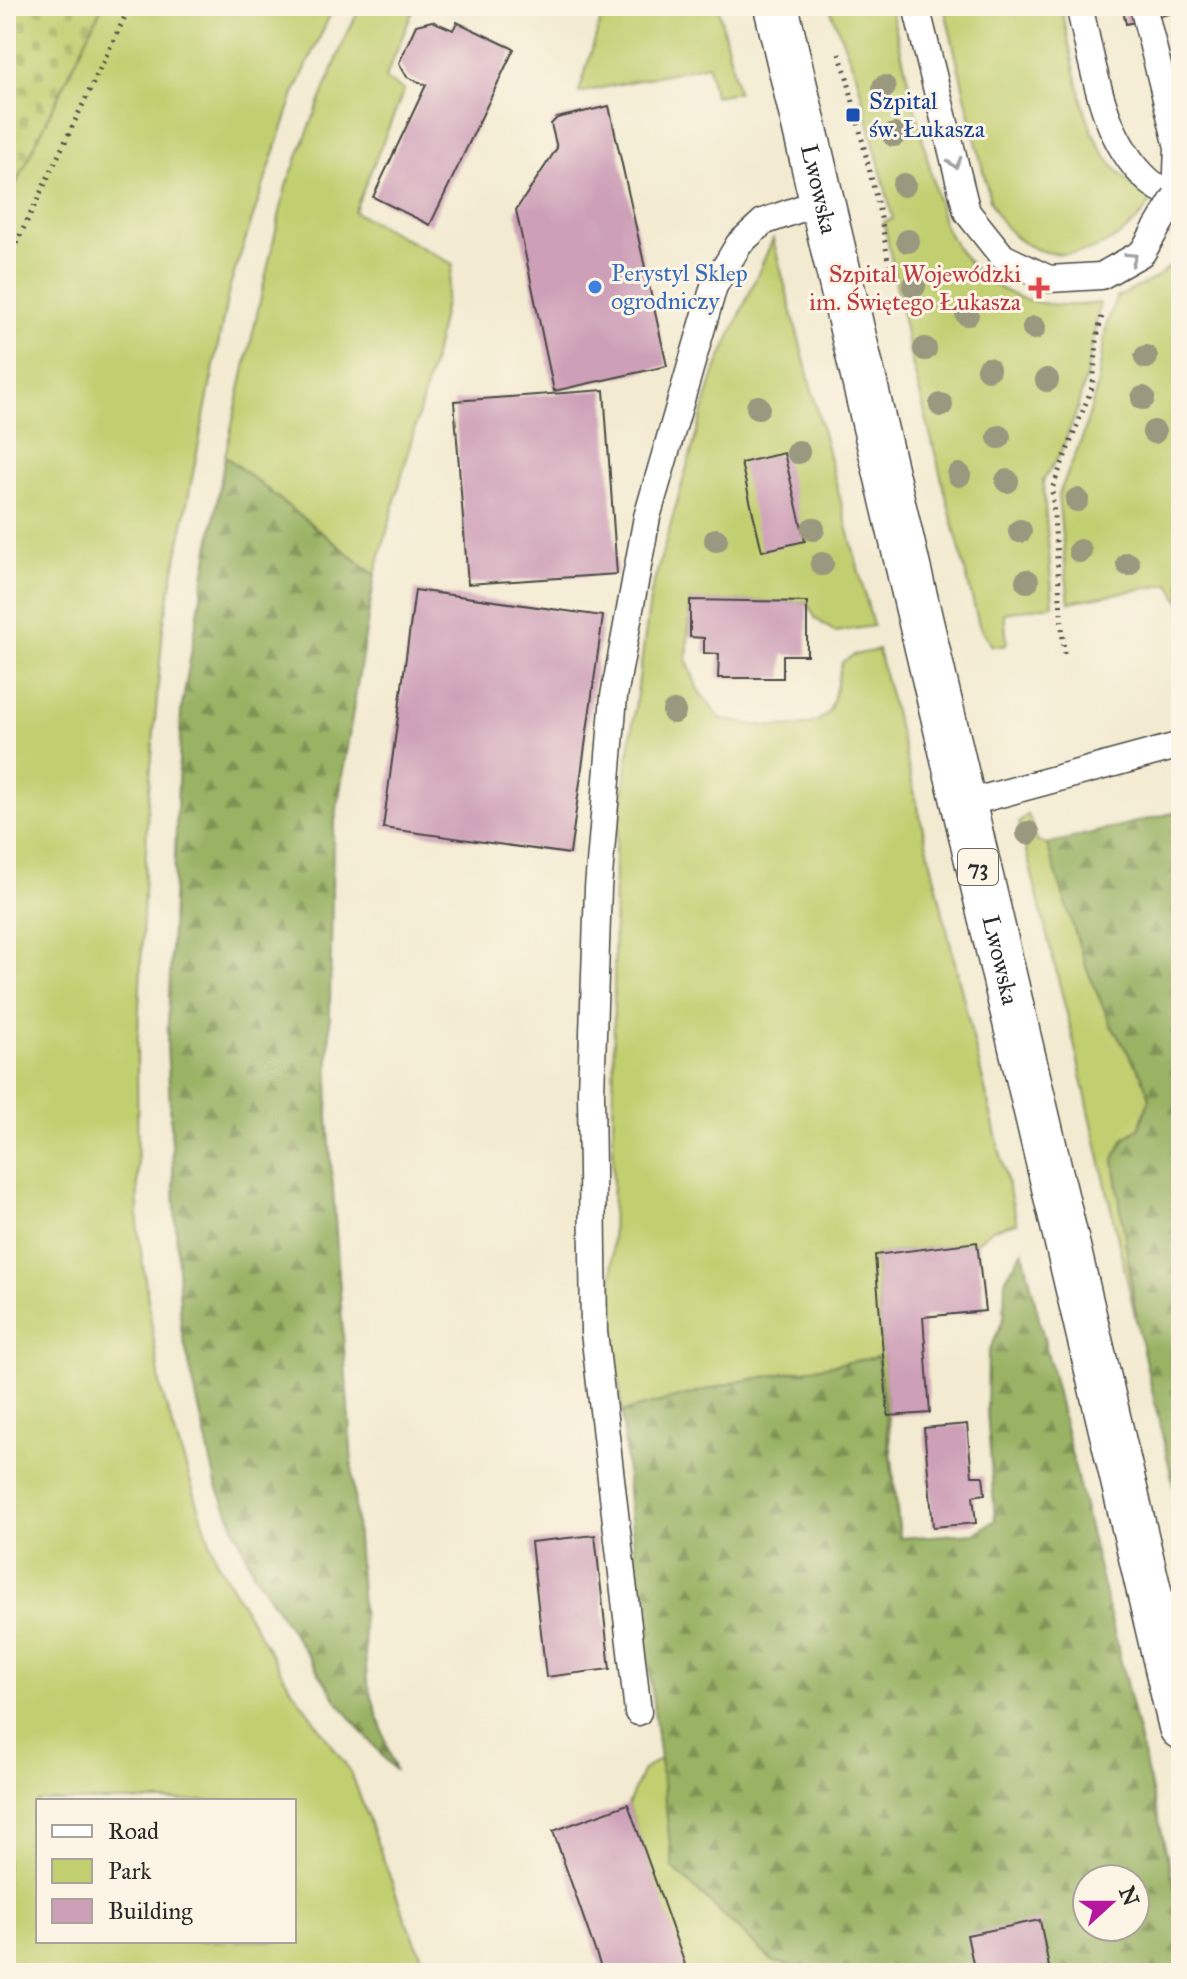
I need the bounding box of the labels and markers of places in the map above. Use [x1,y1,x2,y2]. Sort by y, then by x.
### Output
place label: Szpital św. Łukasza [869,86,986,144]
marker: Szpital św. Łukasza [844,106,862,124]
place label: Perystyl Sklep ogrodniczy [611,258,748,316]
place label: Szpital Wojewódzki im. Świętego Łukasza [809,259,1022,317]
marker: Szpital Wojewódzki im. Świętego Łukasza [1028,277,1050,299]
marker: Perystyl Sklep ogrodniczy [586,278,604,296]

